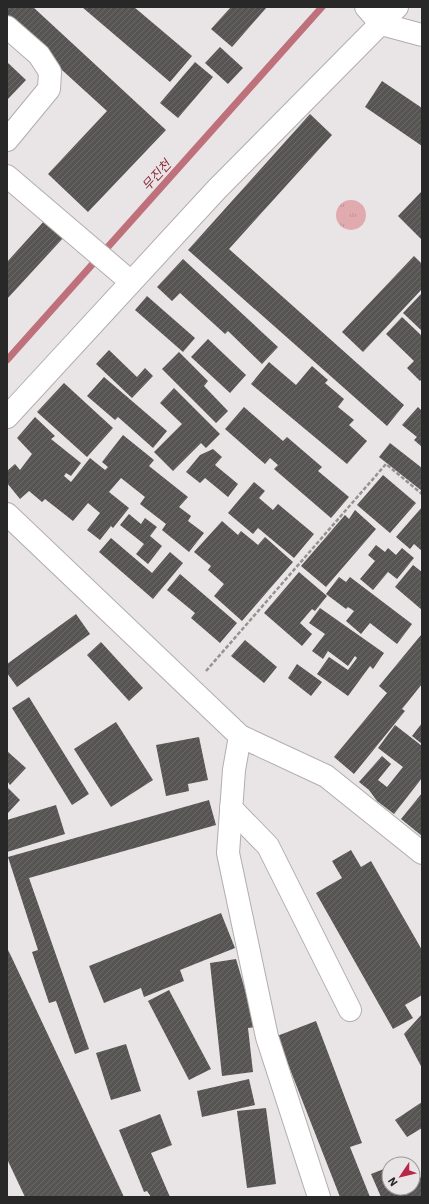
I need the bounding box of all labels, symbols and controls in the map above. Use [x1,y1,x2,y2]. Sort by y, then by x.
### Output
water label: 무진천 [138,156,175,194]
north arrow [381,1156,421,1196]
text: N [385,1174,401,1189]

